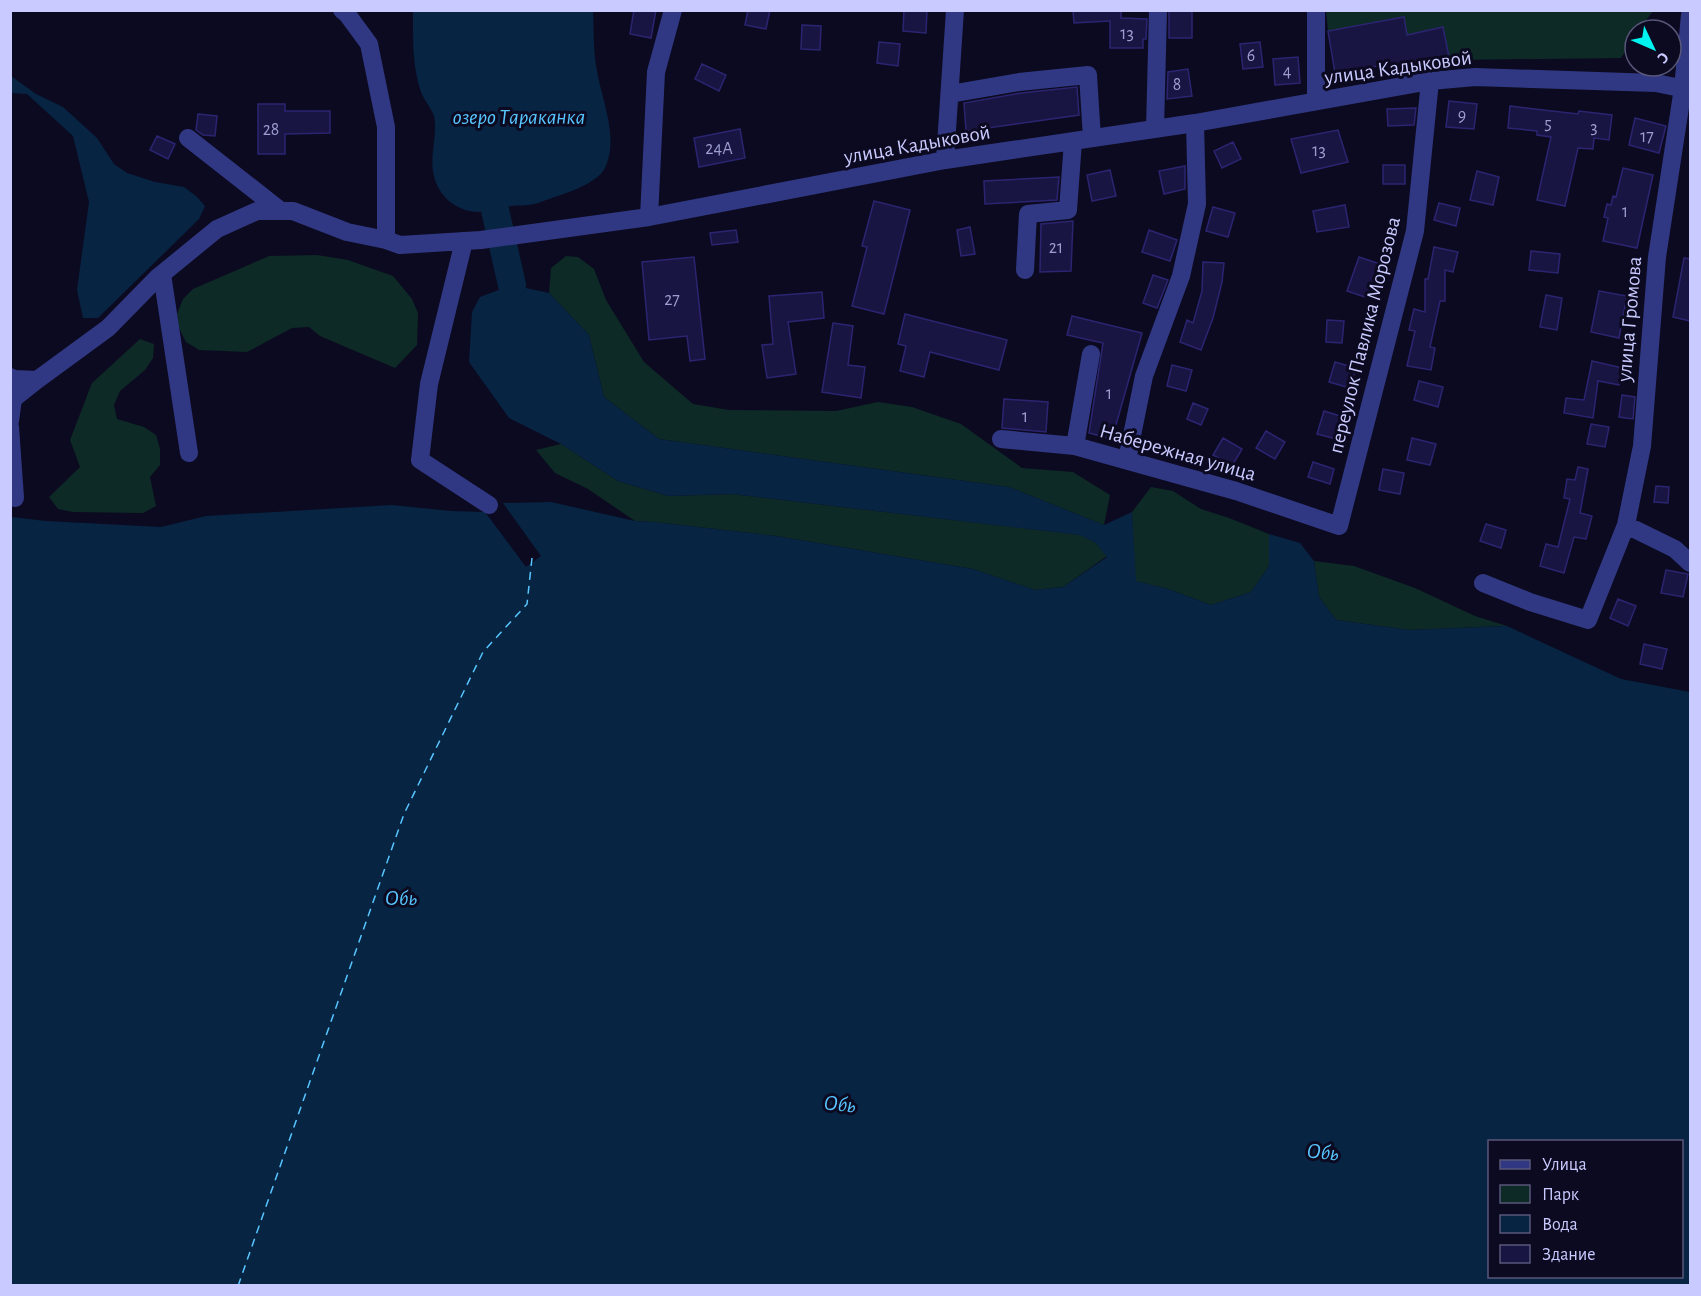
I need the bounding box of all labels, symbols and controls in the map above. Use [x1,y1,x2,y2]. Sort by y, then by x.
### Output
north arrow [1623,18,1683,78]
house number: 13 [1120,25,1134,43]
house number: 6 [1247,47,1255,65]
street label: улица Кадыковой [1322,47,1473,88]
text: С [1654,49,1672,67]
house number: 4 [1283,63,1292,81]
house number: 8 [1173,76,1181,94]
water label: озеро Тараканка [453,106,585,129]
house number: 9 [1458,107,1466,125]
house number: 5 [1544,115,1552,133]
house number: 3 [1590,119,1598,137]
house number: 28 [263,121,279,139]
street label: улица Кадыковой [841,121,992,168]
house number: 17 [1640,128,1654,146]
house number: 24А [705,140,733,158]
house number: 13 [1312,142,1326,160]
house number: 1 [1622,203,1628,221]
street label: переулок Павлика Морозова [1325,214,1404,456]
house number: 21 [1049,239,1063,257]
street label: улица Громова [1613,255,1645,384]
house number: 27 [664,291,680,309]
house number: 1 [1106,385,1112,403]
house number: 1 [1022,408,1028,426]
street label: Набережная улица [1097,420,1259,485]
water label: Обь [385,887,417,909]
water label: Обь [823,1091,857,1117]
water label: Обь [1306,1139,1340,1165]
legend [1488,1140,1683,1278]
text: Улица [1542,1156,1587,1174]
text: Парк [1542,1186,1580,1204]
text: Вода [1542,1216,1578,1234]
text: Здание [1542,1246,1596,1264]

